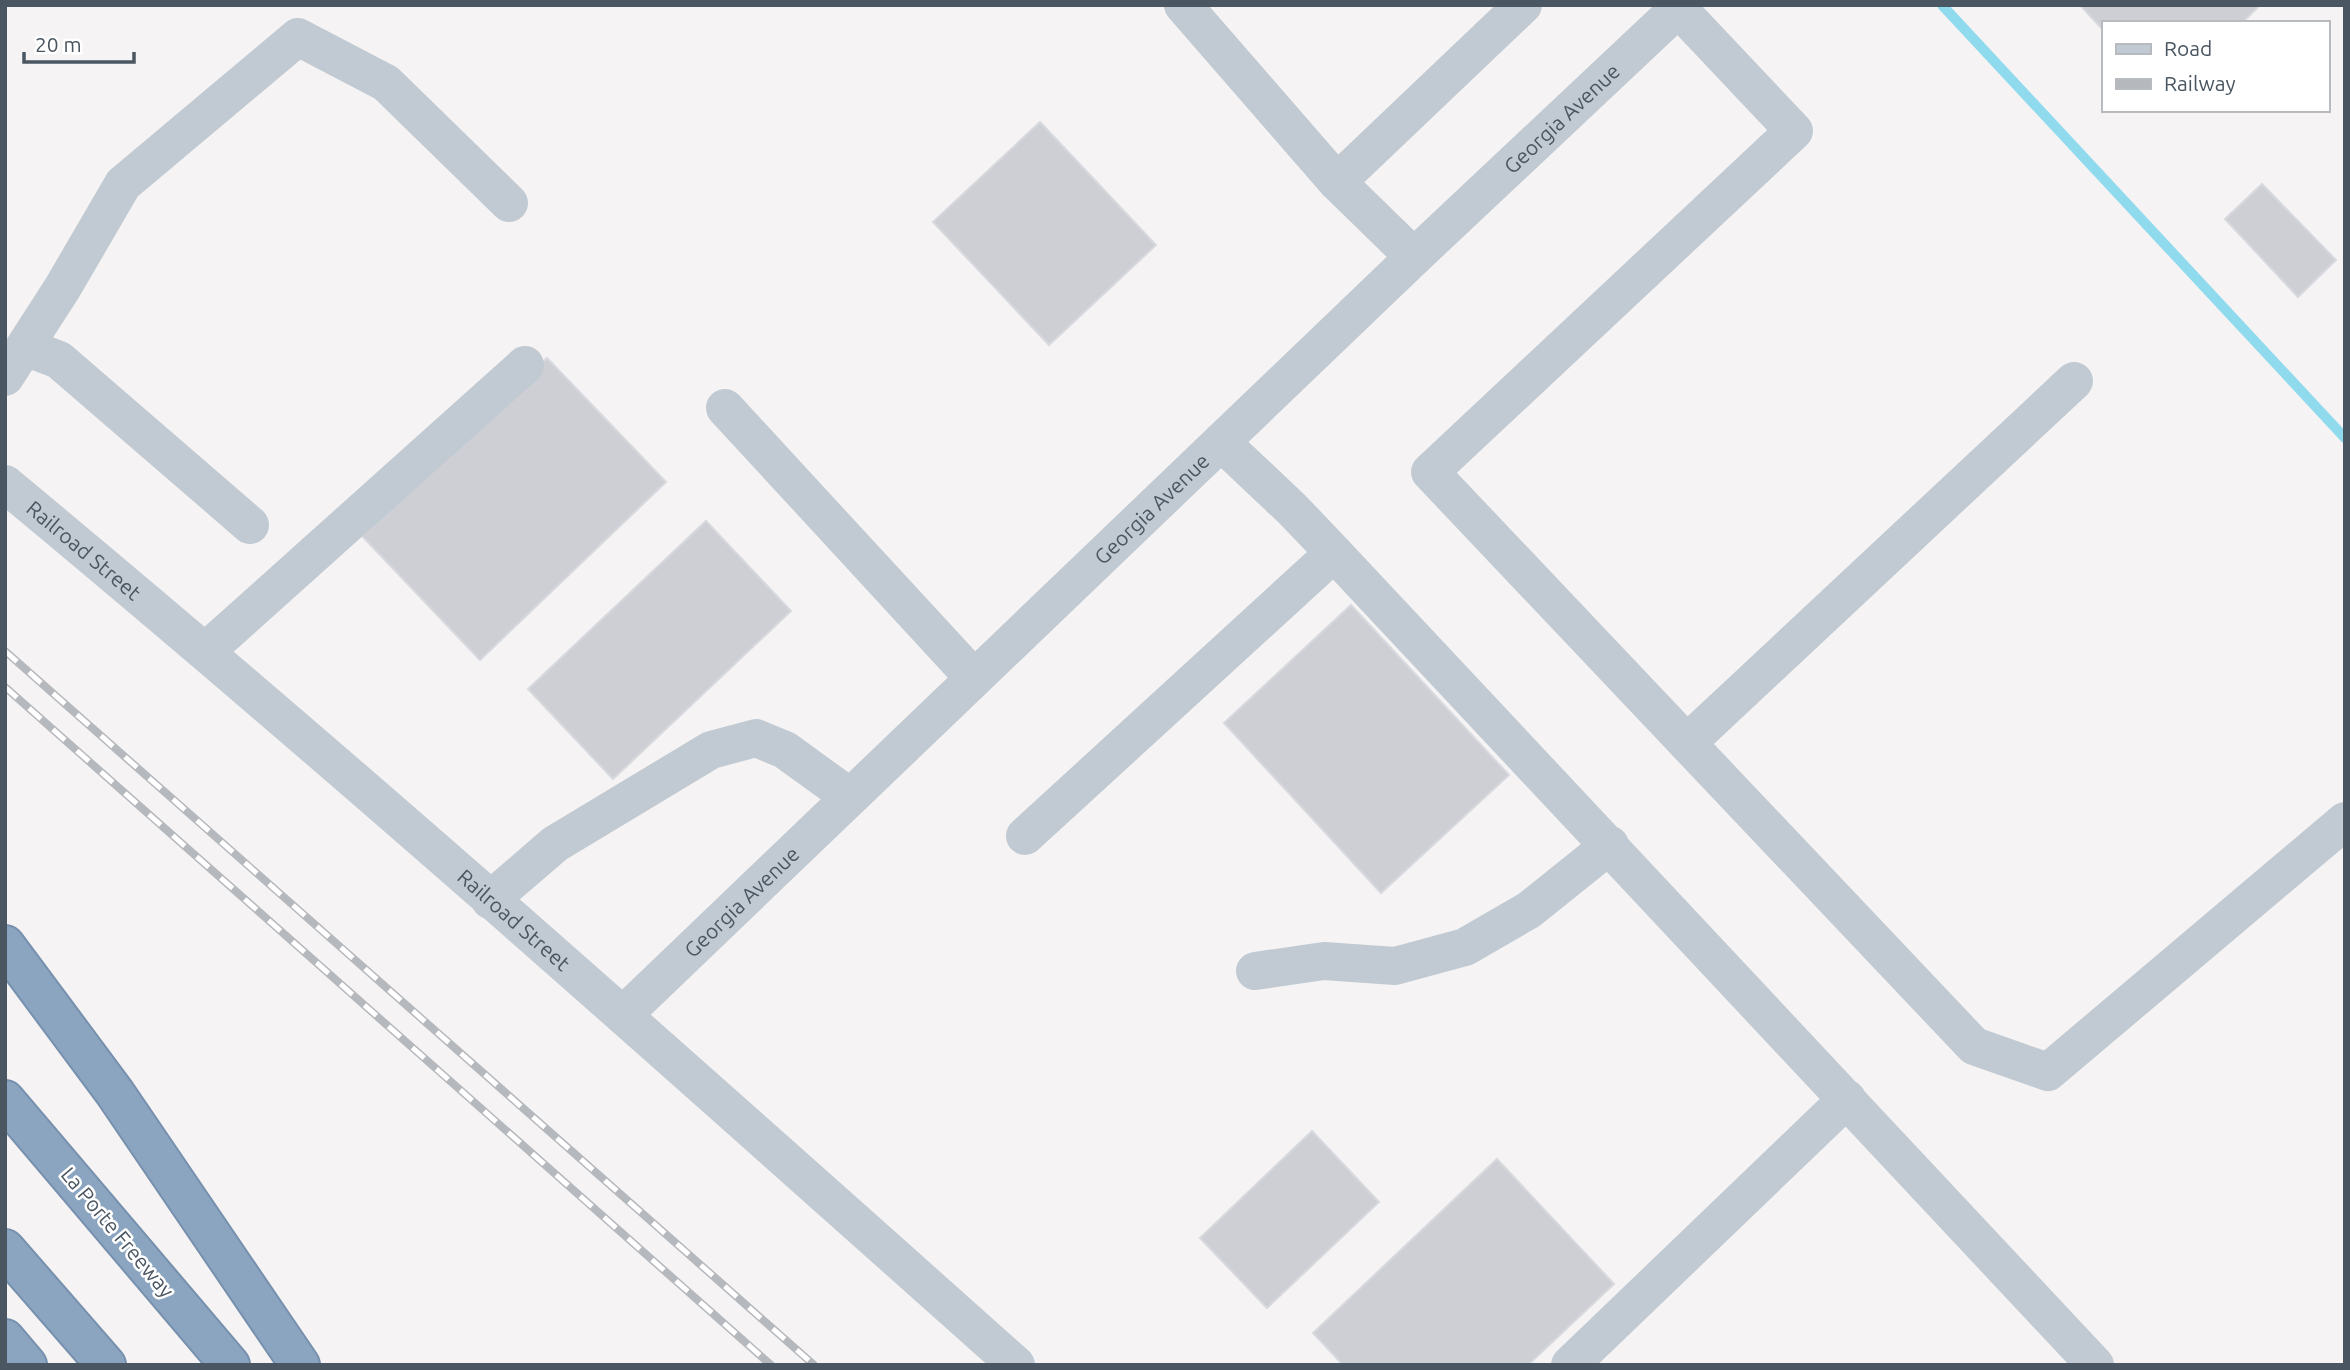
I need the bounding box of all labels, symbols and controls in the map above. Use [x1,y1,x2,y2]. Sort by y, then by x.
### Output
scale bar [24,21,135,65]
legend [2102,21,2329,112]
text: 20 m [35,32,82,56]
text: Road [2164,36,2212,60]
street label: Georgia Avenue [1499,58,1624,178]
text: Railway [2164,71,2236,95]
street label: Georgia Avenue [1089,448,1214,569]
street label: Railroad Street [22,495,146,605]
street label: Georgia Avenue [679,841,804,962]
street label: Railroad Street [453,864,575,975]
street label: La Porte Freeway [57,1162,179,1302]

